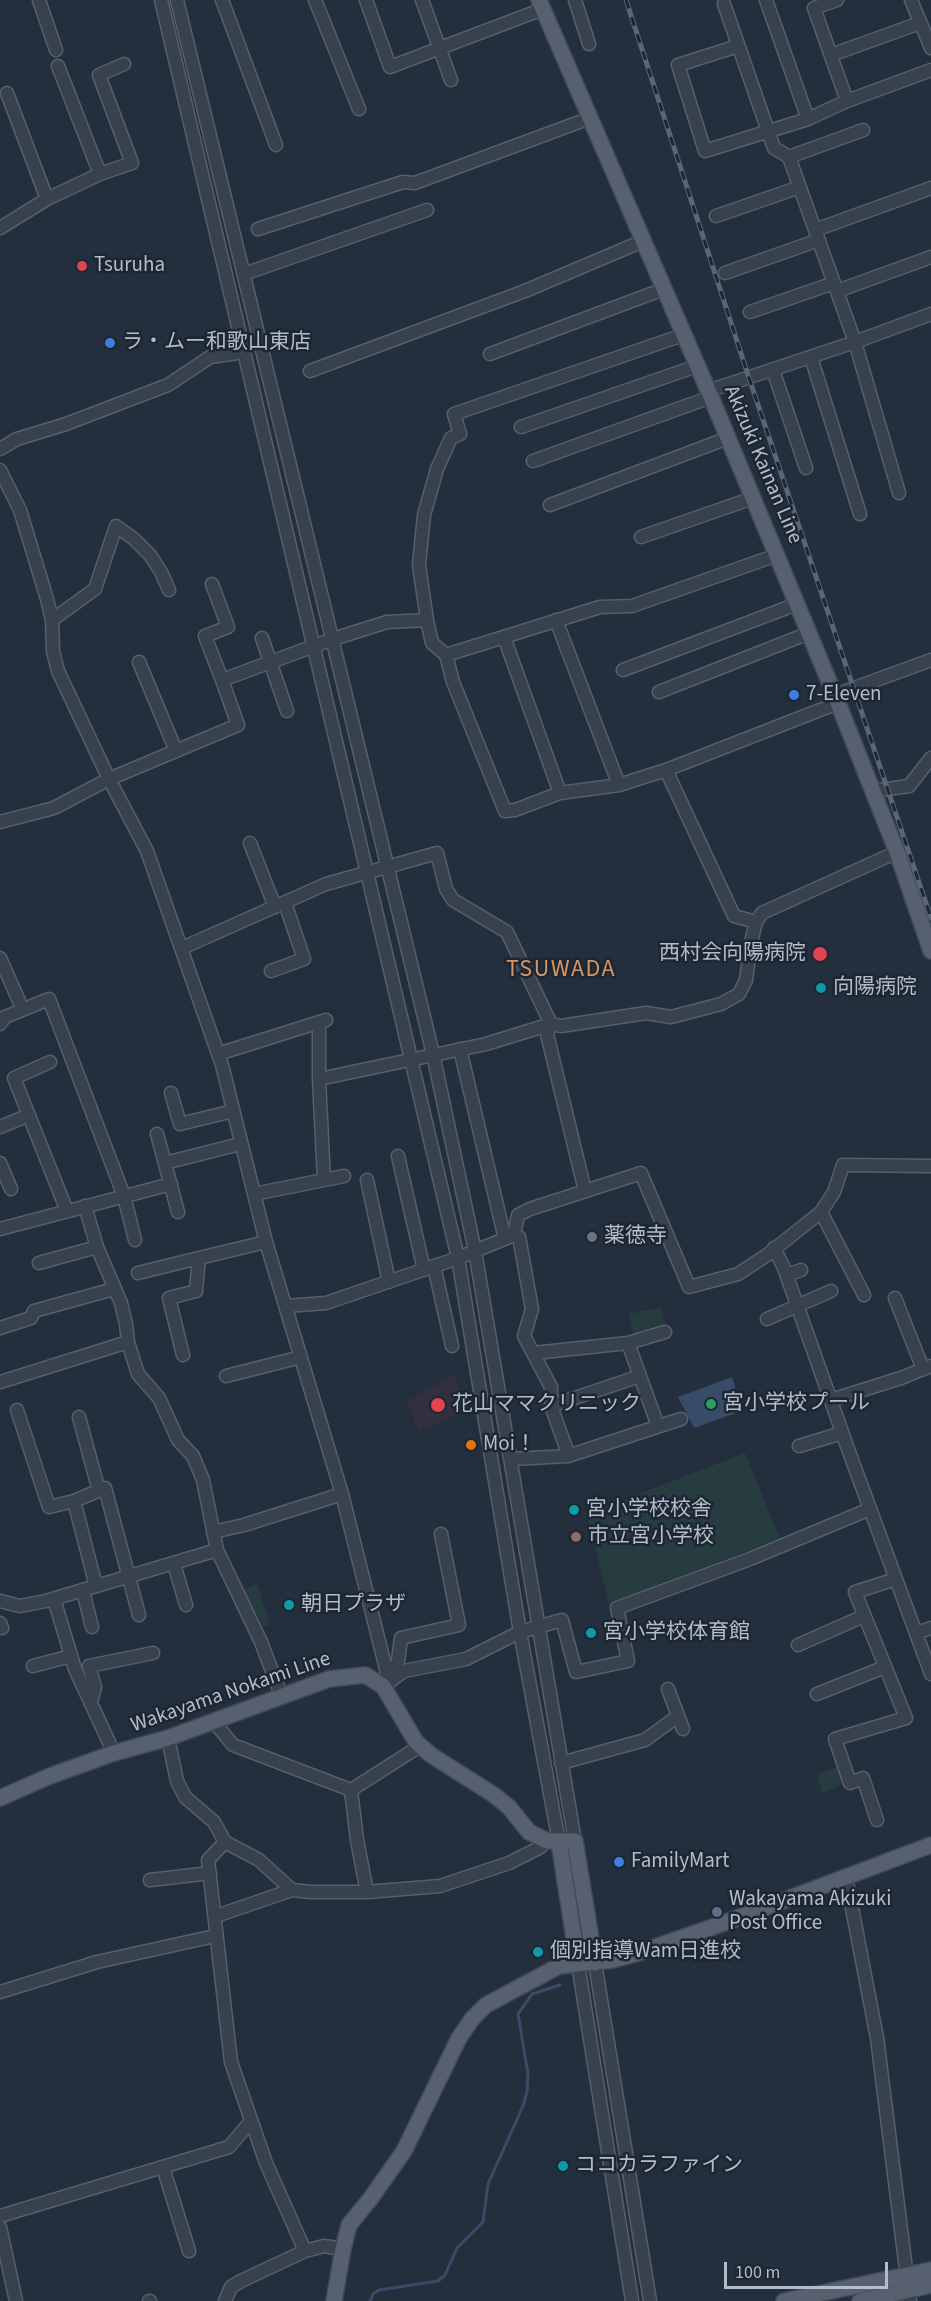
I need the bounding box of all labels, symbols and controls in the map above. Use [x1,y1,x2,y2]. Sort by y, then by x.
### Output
place label: Tsuruha [94,253,165,279]
marker: Tsuruha [75,259,89,273]
place label: ラ・ムー和歌山東店 [122,330,311,356]
marker: ラ・ムー和歌山東店 [103,336,117,350]
street label: Akizuki Kainan Line [717,382,807,548]
place label: 7-Eleven [806,682,882,708]
marker: 7-Eleven [787,688,801,702]
place label: 西村会向陽病院 [659,941,806,967]
marker: 西村会向陽病院 [811,945,829,963]
district label: TSUWADA [506,957,616,985]
place label: 向陽病院 [833,975,917,1001]
marker: 向陽病院 [814,981,828,995]
place label: 薬徳寺 [604,1224,667,1250]
marker: 薬徳寺 [585,1230,599,1244]
place label: 宮小学校プール [723,1391,870,1417]
place label: 花山ママクリニック [452,1392,641,1418]
marker: 花山ママクリニック [429,1396,447,1414]
marker: 宮小学校プール [704,1397,718,1411]
place label: Moi！ [483,1432,536,1458]
marker: Moi！ [464,1438,478,1452]
place label: 宮小学校校舎 [586,1497,712,1523]
marker: 宮小学校校舎 [567,1503,581,1517]
place label: 市立宮小学校 [588,1524,714,1550]
marker: 市立宮小学校 [569,1530,583,1544]
place label: 朝日プラザ [301,1592,406,1618]
marker: 朝日プラザ [282,1598,296,1612]
place label: 宮小学校体育館 [603,1620,750,1646]
marker: 宮小学校体育館 [584,1626,598,1640]
street label: Wakayama Nokami Line [128,1647,334,1739]
place label: FamilyMart [631,1849,729,1875]
marker: FamilyMart [612,1855,626,1869]
place label: Wakayama Akizuki Post Office [729,1887,891,1937]
marker: Wakayama Akizuki Post Office [710,1905,724,1919]
place label: 個別指導Wam日進校 [550,1939,741,1965]
marker: 個別指導Wam日進校 [531,1945,545,1959]
place label: ココカラファイン [575,2153,743,2179]
marker: ココカラファイン [556,2159,570,2173]
scale bar [727,2250,890,2288]
text: 100 m [735,2260,780,2285]

